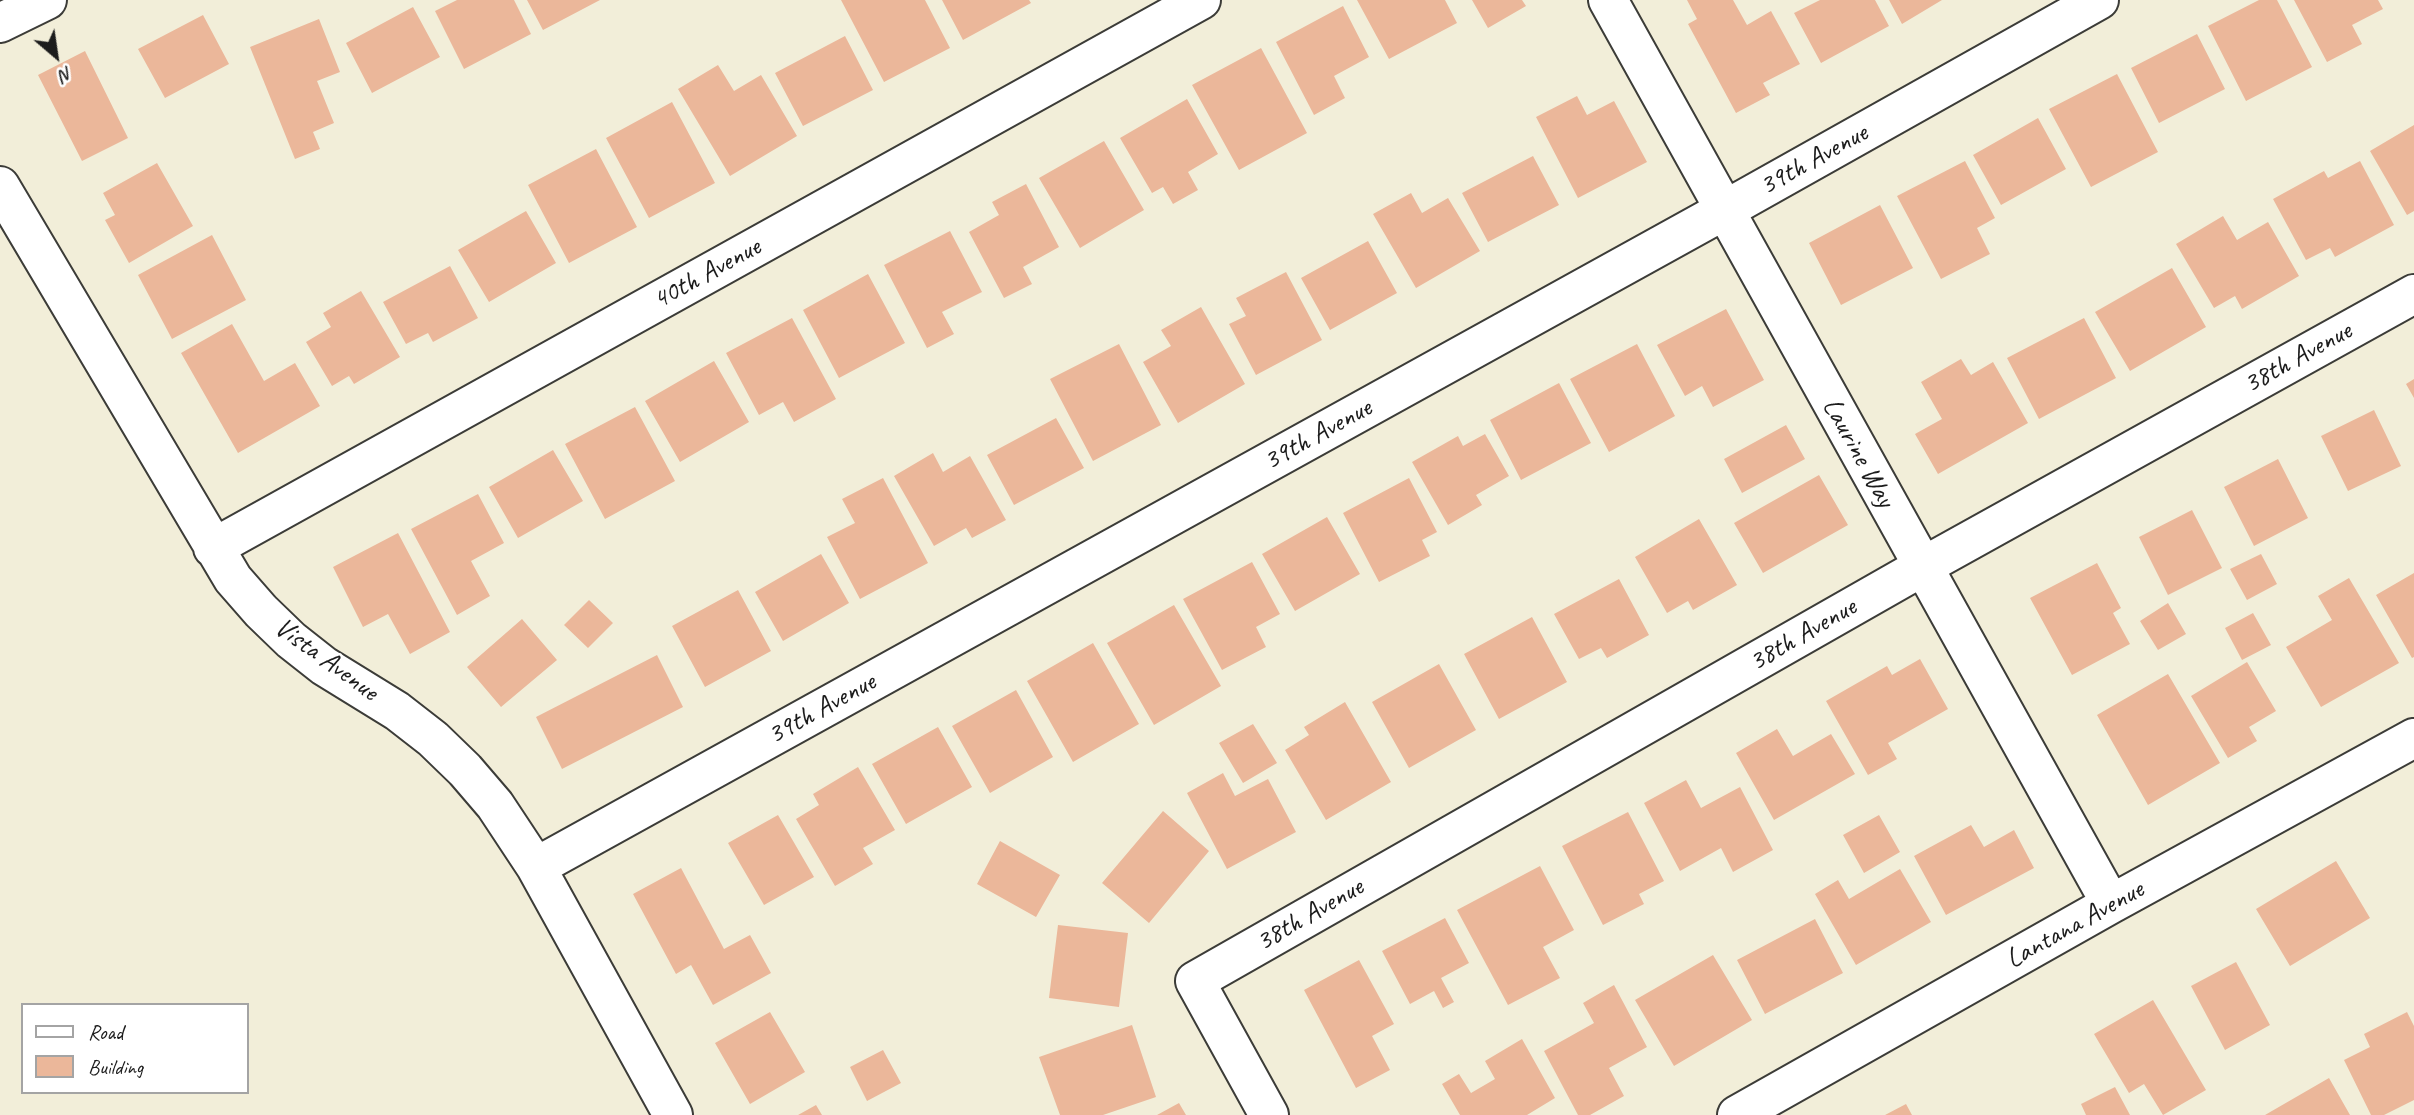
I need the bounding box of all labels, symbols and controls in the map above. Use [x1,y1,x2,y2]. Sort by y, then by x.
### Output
north arrow [21,21,91,91]
text: N [55,61,77,88]
street label: 39th Avenue [1754,117,1874,203]
street label: 40th Avenue [647,231,767,317]
street label: 38th Avenue [2238,315,2358,401]
street label: 39th Avenue [1258,392,1378,478]
street label: Laurine Way [1814,393,1902,513]
street label: 38th Avenue [1743,591,1863,679]
street label: Vista Avenue [268,611,384,709]
street label: 39th Avenue [762,666,882,752]
street label: 38th Avenue [1250,871,1370,959]
street label: Lantana Avenue [2000,873,2150,977]
legend [21,1003,248,1094]
text: Road [88,1019,123,1045]
text: Building [88,1054,143,1080]

